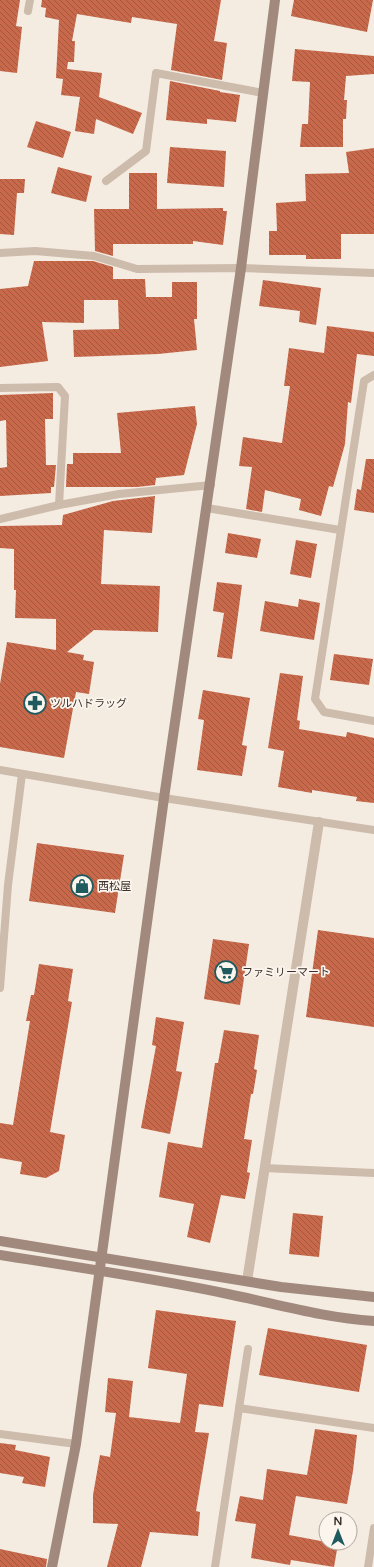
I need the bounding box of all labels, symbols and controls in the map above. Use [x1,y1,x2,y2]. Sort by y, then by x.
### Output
pharmacy icon: ツルハドラッグ [22,690,48,716]
place label: ツルハドラッグ [50,697,127,710]
shop icon: 西松屋 [69,873,95,899]
place label: 西松屋 [98,880,131,893]
supermarket icon: ファミリーマート [213,959,239,985]
place label: ファミリーマート [242,966,330,979]
north arrow [318,1511,358,1551]
text: N [334,1515,342,1528]

